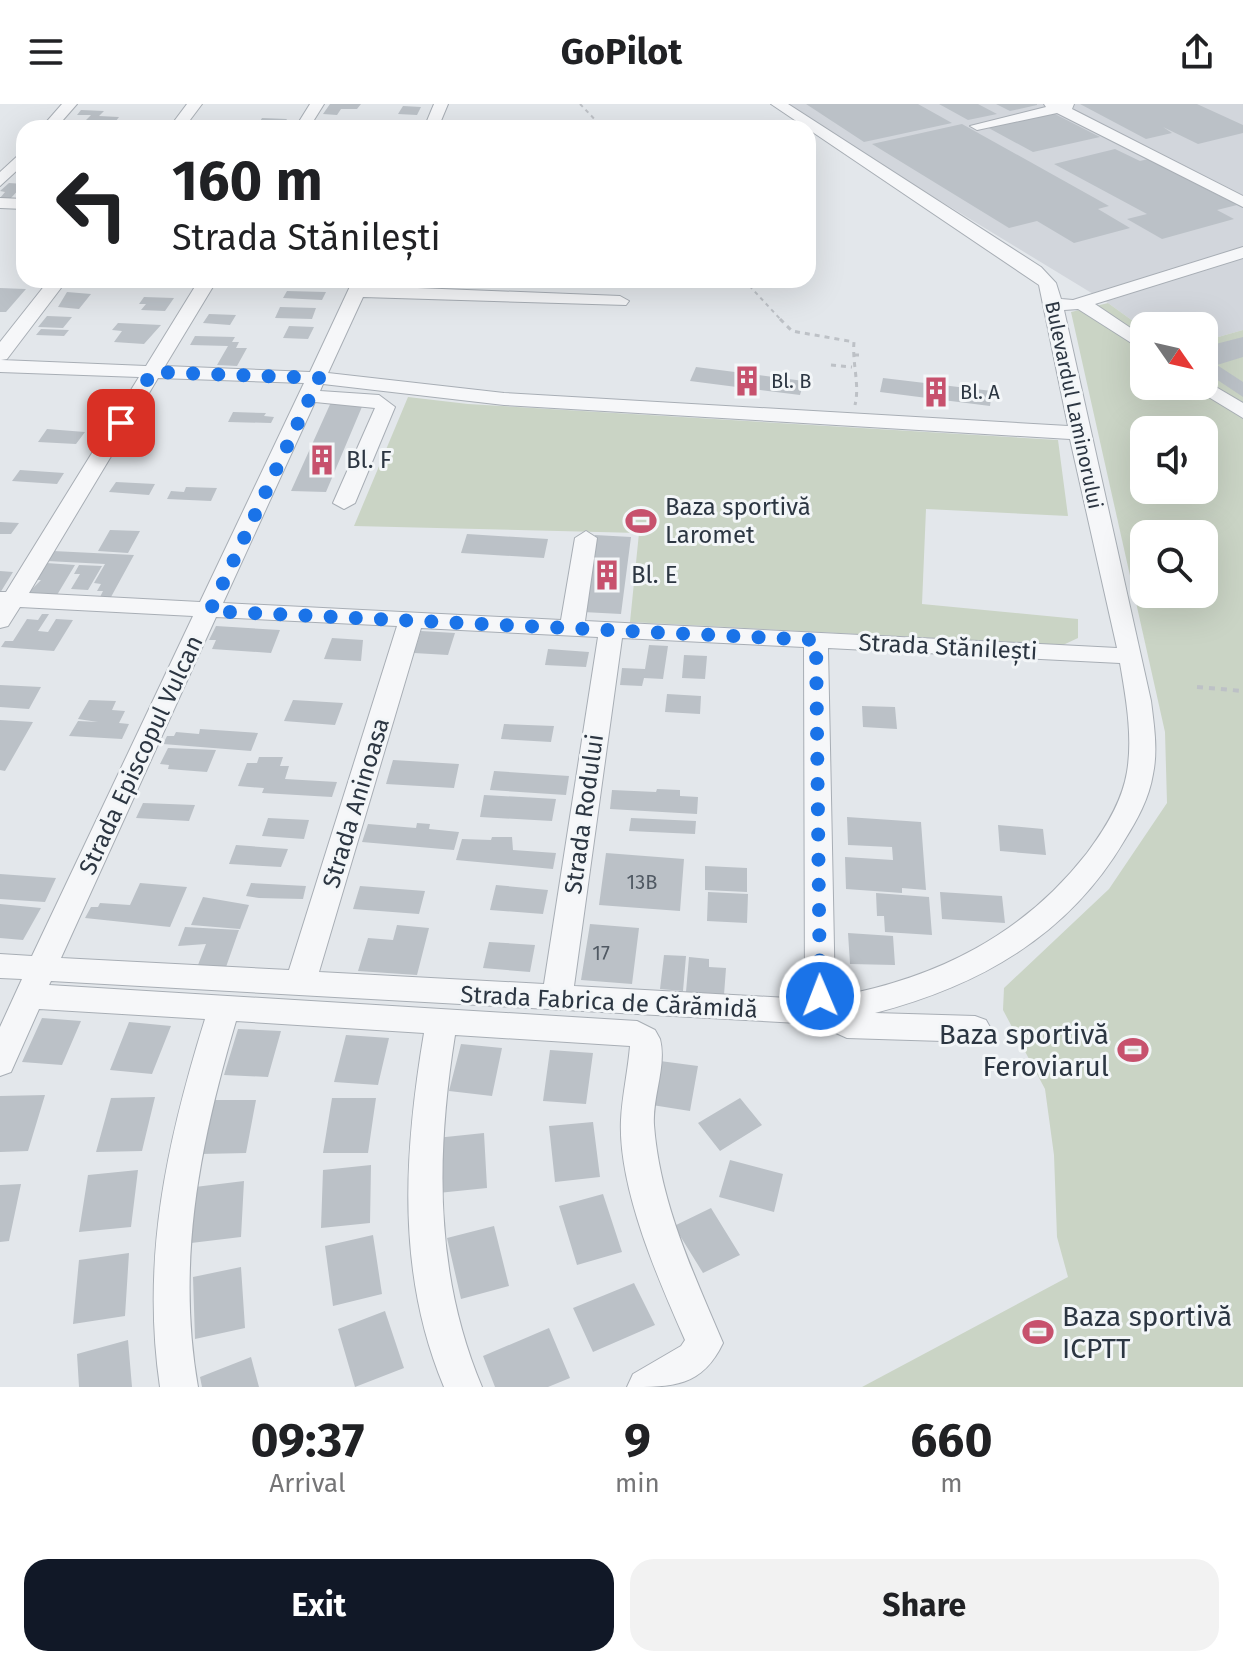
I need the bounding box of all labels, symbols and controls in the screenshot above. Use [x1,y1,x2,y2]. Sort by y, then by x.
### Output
icon: menu [24,30,68,74]
text: GoPilot [561,30,682,74]
icon: share [1175,30,1219,74]
text: 160 m [172,148,323,215]
icon: left [40,152,144,256]
text: Strada Stănilești [172,216,441,260]
street label: Bulevardul Laminorului [1040,299,1108,511]
north arrow [1130,312,1218,400]
map controls [1130,312,1218,608]
building icon: Bl. B [730,364,764,398]
place label: Bl. B [771,369,811,393]
building icon: Bl. A [919,375,953,409]
place label: Bl. A [960,380,1000,404]
pin [87,389,155,457]
icon: arrive [99,401,143,445]
button: sound [1130,416,1218,504]
building icon: Bl. F [305,443,339,477]
place label: Bl. F [346,446,392,474]
place label: Baza sportivă Laromet [665,493,811,549]
sports icon: Baza sportivă Laromet [624,504,658,538]
button: search [1130,520,1218,608]
building icon: Bl. E [590,558,624,592]
place label: Bl. E [631,561,678,589]
street label: Strada Stănilești [858,628,1038,667]
street label: Strada Episcopul Vulcan [73,631,209,879]
street label: Strada Aninoasa [317,715,395,891]
street label: Strada Rodului [559,732,609,896]
house number: 13B [627,870,657,894]
house number: 17 [592,941,610,965]
position arrow [778,954,862,1038]
street label: Strada Fabrica de Cărămidă [460,980,758,1024]
place label: Baza sportivă Feroviarul [939,1018,1109,1083]
sports icon: Baza sportivă Feroviarul [1116,1033,1150,1067]
place label: Baza sportivă ICPTT [1062,1300,1232,1365]
sports icon: Baza sportivă ICPTT [1021,1315,1055,1349]
text: 09:37 [250,1411,364,1469]
text: 9 [624,1411,651,1469]
text: 660 [910,1411,993,1469]
text: Arrival [269,1468,346,1499]
text: min [615,1468,660,1499]
text: m [940,1468,963,1499]
button: Exit [24,1559,614,1651]
button: Share [630,1559,1219,1651]

